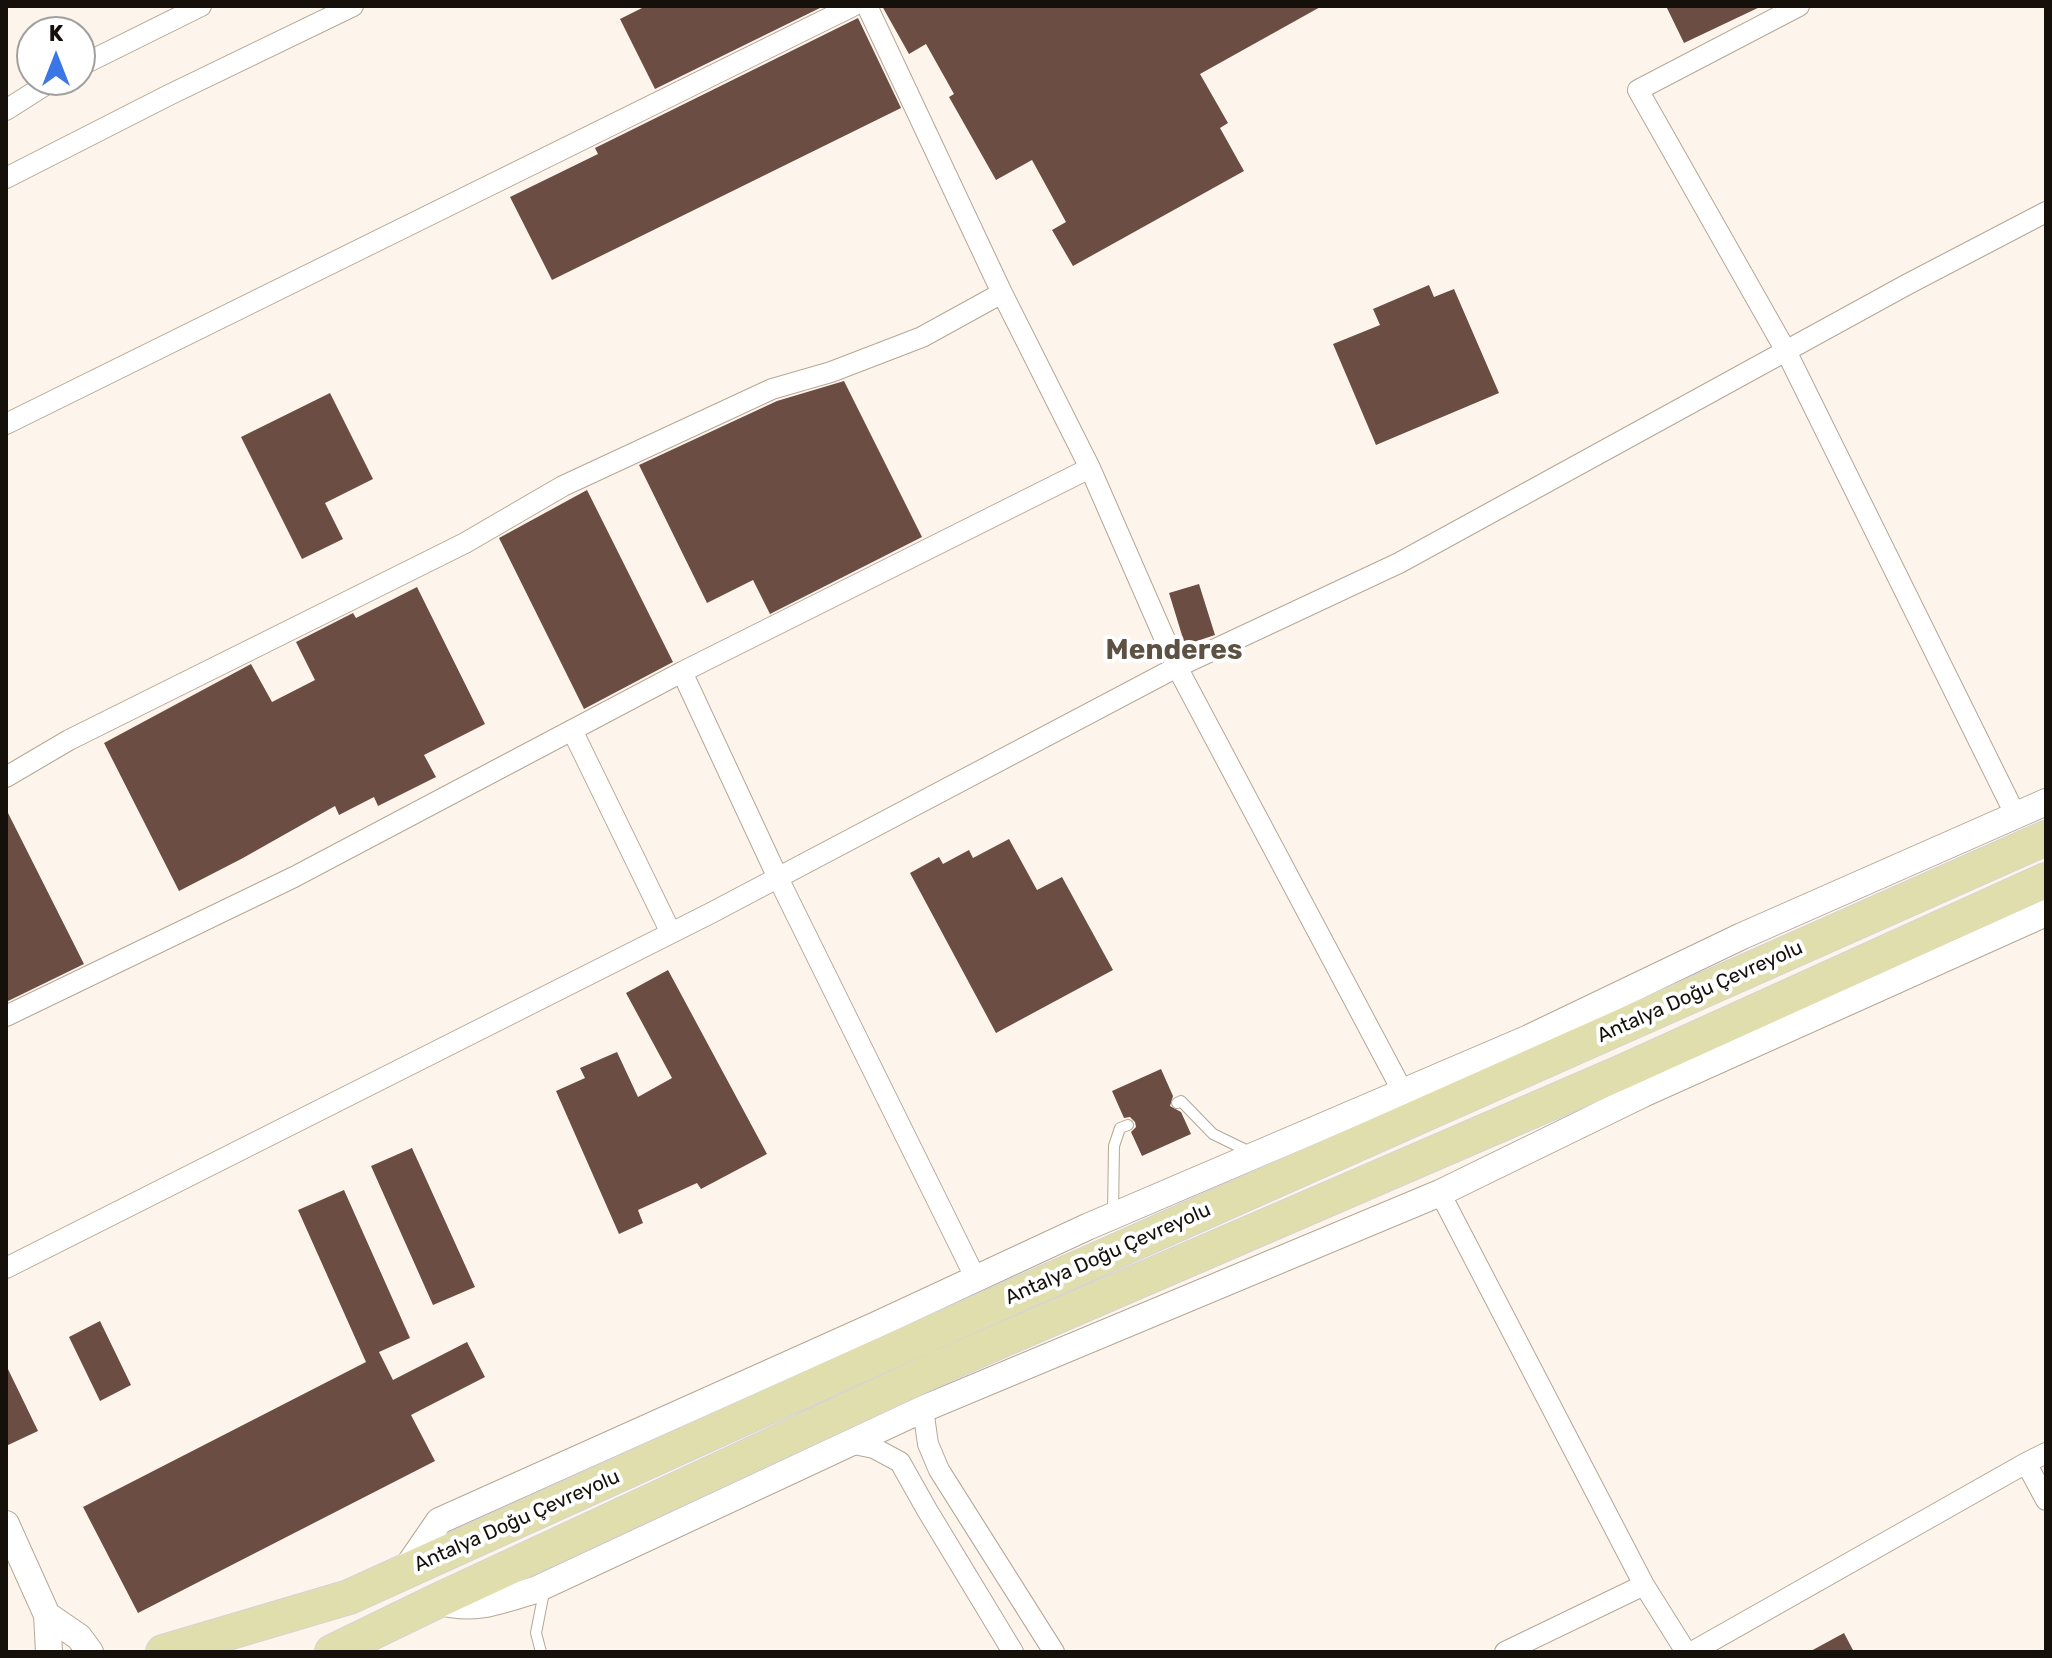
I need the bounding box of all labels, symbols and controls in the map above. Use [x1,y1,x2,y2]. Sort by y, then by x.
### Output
north arrow [16,16,96,96]
text: K [49,20,63,47]
district label: Menderes [1106,634,1242,668]
street label: Antalya Doğu Çevreyolu [1594,936,1806,1048]
street label: Antalya Doğu Çevreyolu [1002,1198,1214,1310]
street label: Antalya Doğu Çevreyolu [411,1465,623,1577]

